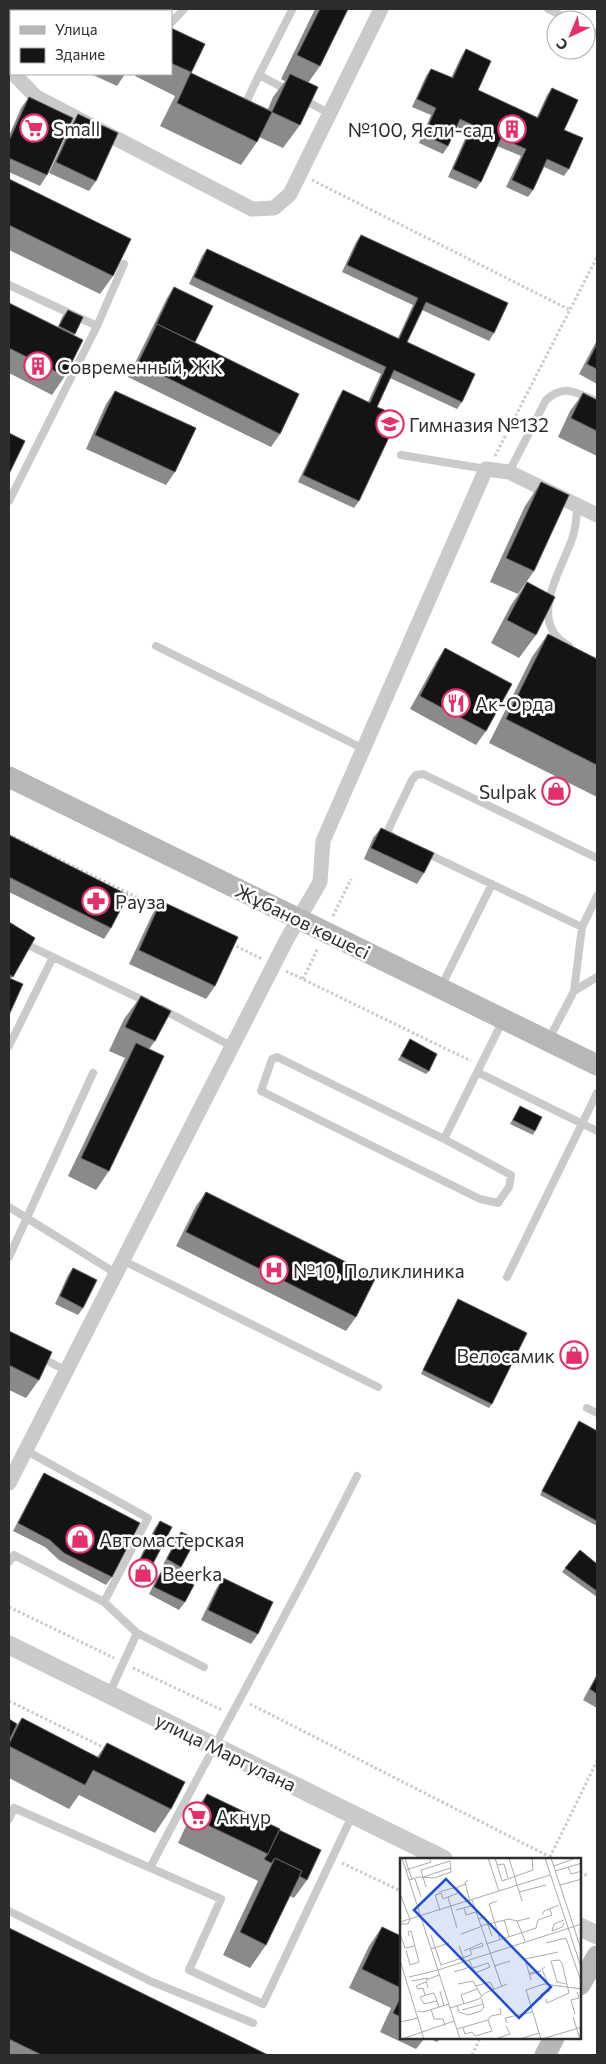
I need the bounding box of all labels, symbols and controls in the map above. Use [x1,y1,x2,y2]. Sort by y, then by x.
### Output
legend [10,10,172,75]
north arrow [546,10,596,60]
text: Улица [55,20,97,38]
text: С [552,35,571,54]
text: Здание [55,45,105,63]
supermarket icon: Small [19,113,49,143]
building icon: №100, Ясли-сад [497,114,527,144]
place label: Small [53,117,100,140]
place label: №100, Ясли-сад [348,118,493,141]
building icon: Современный, ЖК [23,351,53,381]
place label: Современный, ЖК [57,355,223,378]
school or university icon: Гимназия №132 [375,409,405,439]
place label: Гимназия №132 [409,413,549,436]
restaurant icon: Ак-Орда [441,688,471,718]
place label: Ак-Орда [475,692,554,715]
shop icon: Sulpak [541,776,571,806]
place label: Sulpak [479,780,537,803]
street label: Жұбанов көшесі [232,878,374,964]
pharmacy icon: Рауза [81,886,111,916]
place label: Рауза [115,890,165,913]
hospital icon: №10, Поликлиника [259,1255,289,1285]
place label: №10, Поликлиника [293,1259,465,1282]
shop icon: Велосамик [559,1340,589,1370]
place label: Велосамик [457,1344,555,1367]
shop icon: Автомастерская [65,1524,95,1554]
place label: Автомастерская [99,1528,244,1551]
shop icon: Beerka [128,1558,158,1588]
place label: Beerka [162,1562,222,1585]
street label: улица Маргулана [152,1708,300,1796]
supermarket icon: Акнур [182,1801,212,1831]
place label: Акнур [216,1805,271,1828]
inset map [400,1858,581,2039]

